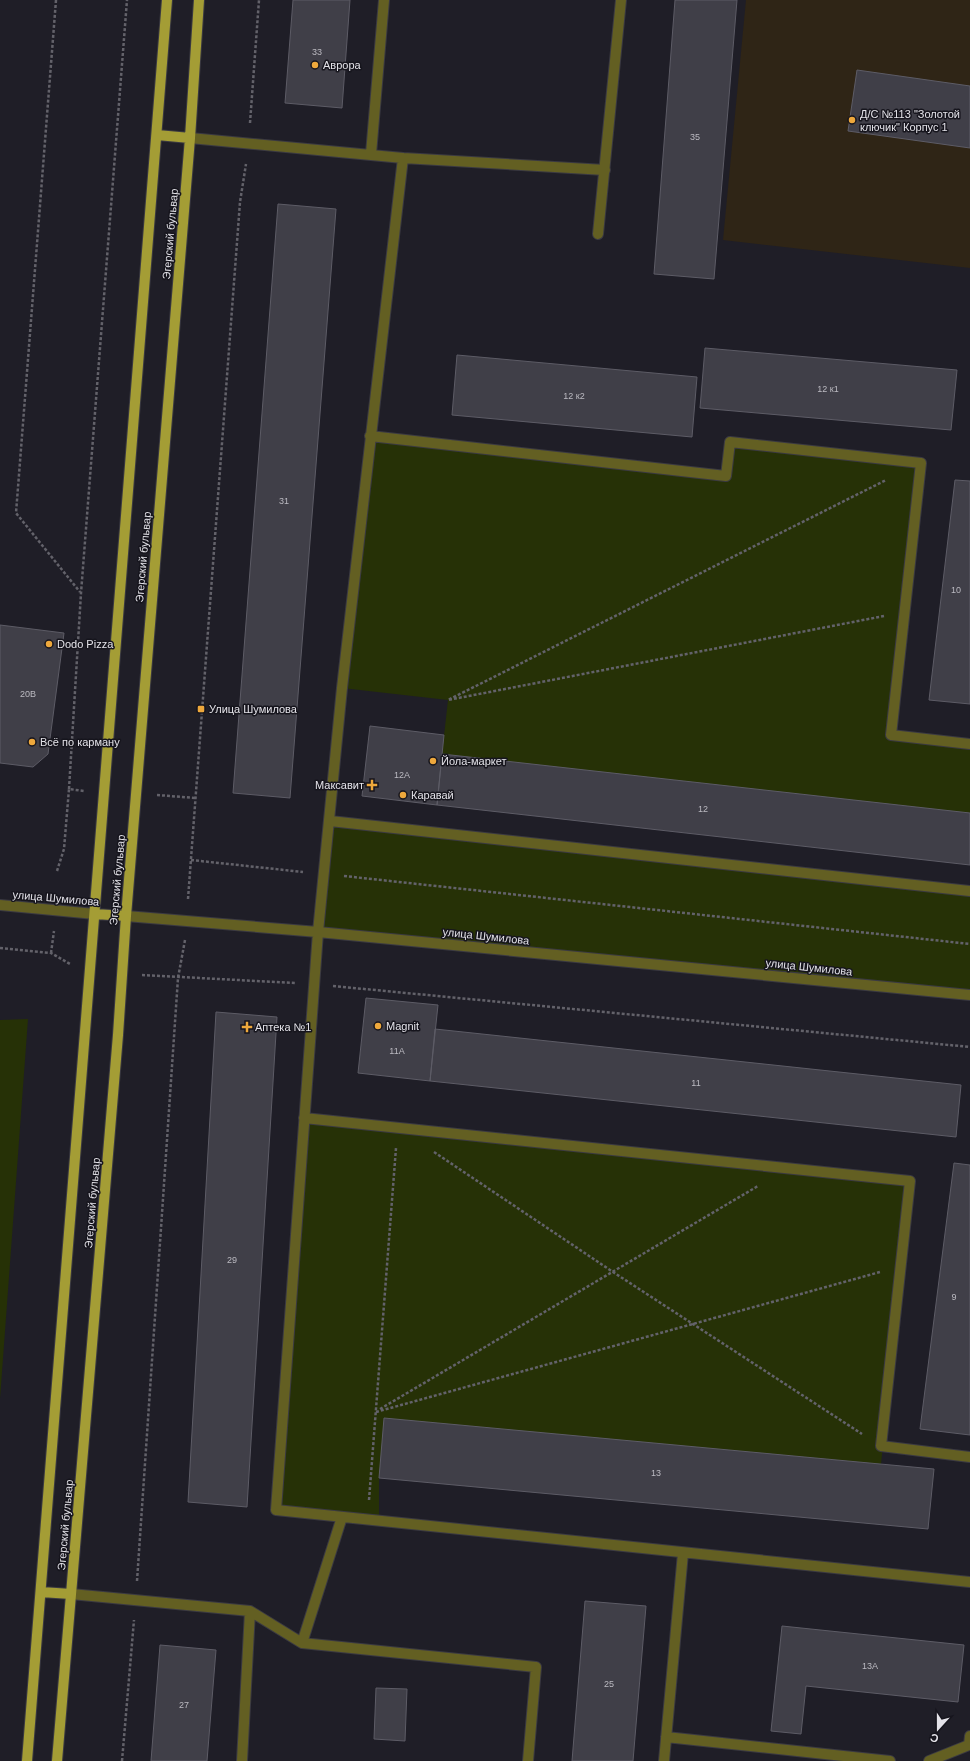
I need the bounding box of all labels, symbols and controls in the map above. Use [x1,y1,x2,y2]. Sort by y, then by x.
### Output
house number: 33 [312,47,322,57]
place label: Аврора [323,59,362,71]
marker: Аврора [310,60,320,70]
place label: Д/С №113 "Золотой ключик" Корпус 1 [860,108,960,133]
marker: Д/С №113 "Золотой ключик" Корпус 1 [847,115,857,125]
house number: 35 [690,132,700,142]
street label: Эгерский бульвар [160,188,180,280]
house number: 12 к1 [817,384,839,394]
house number: 12 к2 [563,391,585,401]
house number: 31 [279,496,289,506]
street label: Эгерский бульвар [133,511,153,603]
house number: 10 [951,585,961,595]
place label: Dodo Pizza [57,638,114,650]
marker: Dodo Pizza [44,639,54,649]
house number: 20В [20,689,36,699]
place label: Улица Шумилова [209,703,298,715]
marker: Улица Шумилова [196,704,206,714]
place label: Всё по карману [40,736,120,748]
marker: Всё по карману [27,737,37,747]
place label: Йола-маркет [441,755,507,767]
marker: Йола-маркет [428,756,438,766]
house number: 12А [394,770,410,780]
place label: Максавит [315,779,364,791]
marker: Максавит [367,780,377,790]
place label: Каравай [411,789,454,801]
marker: Каравай [398,790,408,800]
house number: 12 [698,804,708,814]
street label: Эгерский бульвар [107,834,127,926]
street label: улица Шумилова [12,888,101,908]
street label: улица Шумилова [442,925,531,947]
street label: улица Шумилова [765,956,854,978]
place label: Magnit [386,1020,419,1032]
place label: Аптека №1 [255,1021,311,1033]
marker: Magnit [373,1021,383,1031]
marker: Аптека №1 [242,1022,252,1032]
house number: 11А [389,1046,405,1056]
house number: 11 [691,1078,701,1088]
street label: Эгерский бульвар [82,1157,102,1249]
house number: 29 [227,1255,237,1265]
house number: 9 [951,1292,957,1302]
house number: 13 [651,1468,661,1478]
street label: Эгерский бульвар [55,1479,75,1571]
house number: 13А [862,1661,878,1671]
house number: 25 [604,1679,614,1689]
house number: 27 [179,1700,189,1710]
north arrow [918,1709,958,1749]
text: С [929,1731,940,1745]

